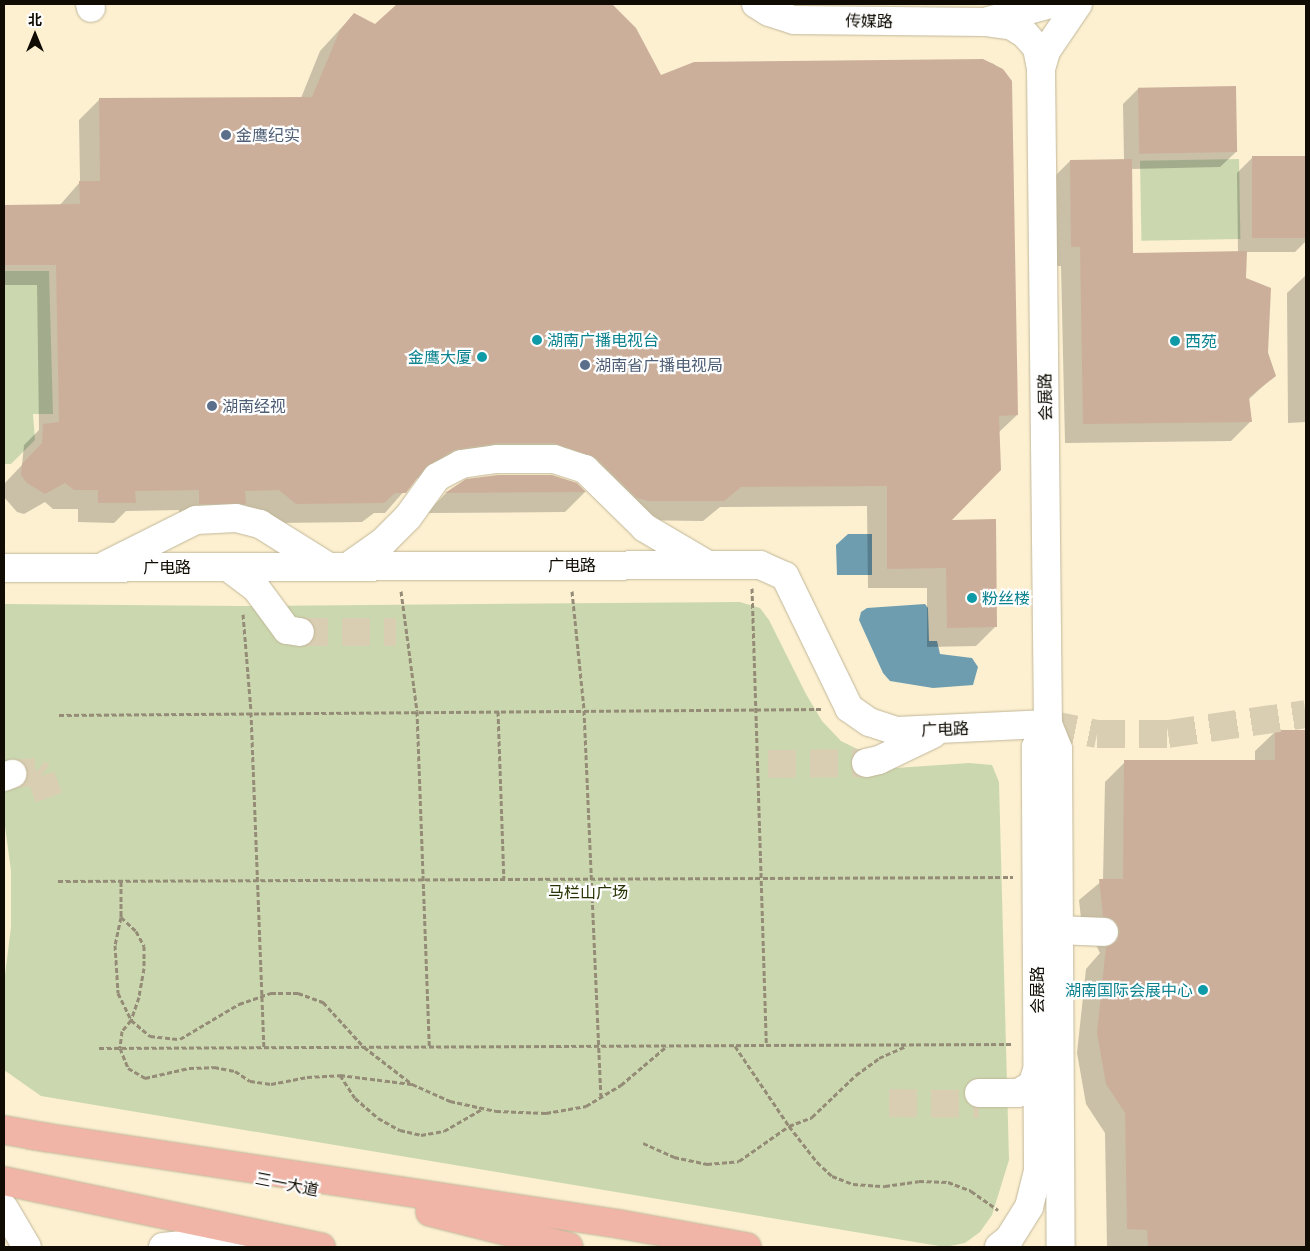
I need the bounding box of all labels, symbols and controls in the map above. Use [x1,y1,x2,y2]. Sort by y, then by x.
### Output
north arrow [10,10,60,60]
text: 北 [28,11,42,28]
street label: 传媒路 [845,11,893,31]
place label: 金鹰纪实 [236,125,300,145]
marker: 金鹰纪实 [220,129,232,141]
place label: 湖南广播电视台 [547,330,659,350]
place label: 西苑 [1185,331,1217,351]
marker: 湖南广播电视台 [531,334,543,346]
marker: 西苑 [1169,335,1181,347]
place label: 金鹰大厦 [408,347,472,367]
marker: 金鹰大厦 [476,351,488,363]
place label: 湖南省广播电视局 [595,355,723,375]
marker: 湖南省广播电视局 [579,359,591,371]
street label: 会展路 [1035,373,1055,421]
place label: 湖南经视 [222,396,286,416]
marker: 湖南经视 [206,400,218,412]
street label: 广电路 [548,555,596,575]
street label: 广电路 [143,557,191,577]
place label: 粉丝楼 [982,588,1030,608]
marker: 粉丝楼 [966,592,978,604]
street label: 广电路 [921,719,969,739]
park label: 马栏山广场 [548,882,628,902]
street label: 会展路 [1027,966,1047,1014]
place label: 湖南国际会展中心 [1065,980,1193,1000]
marker: 湖南国际会展中心 [1197,984,1209,996]
street label: 三一大道 [254,1168,320,1200]

